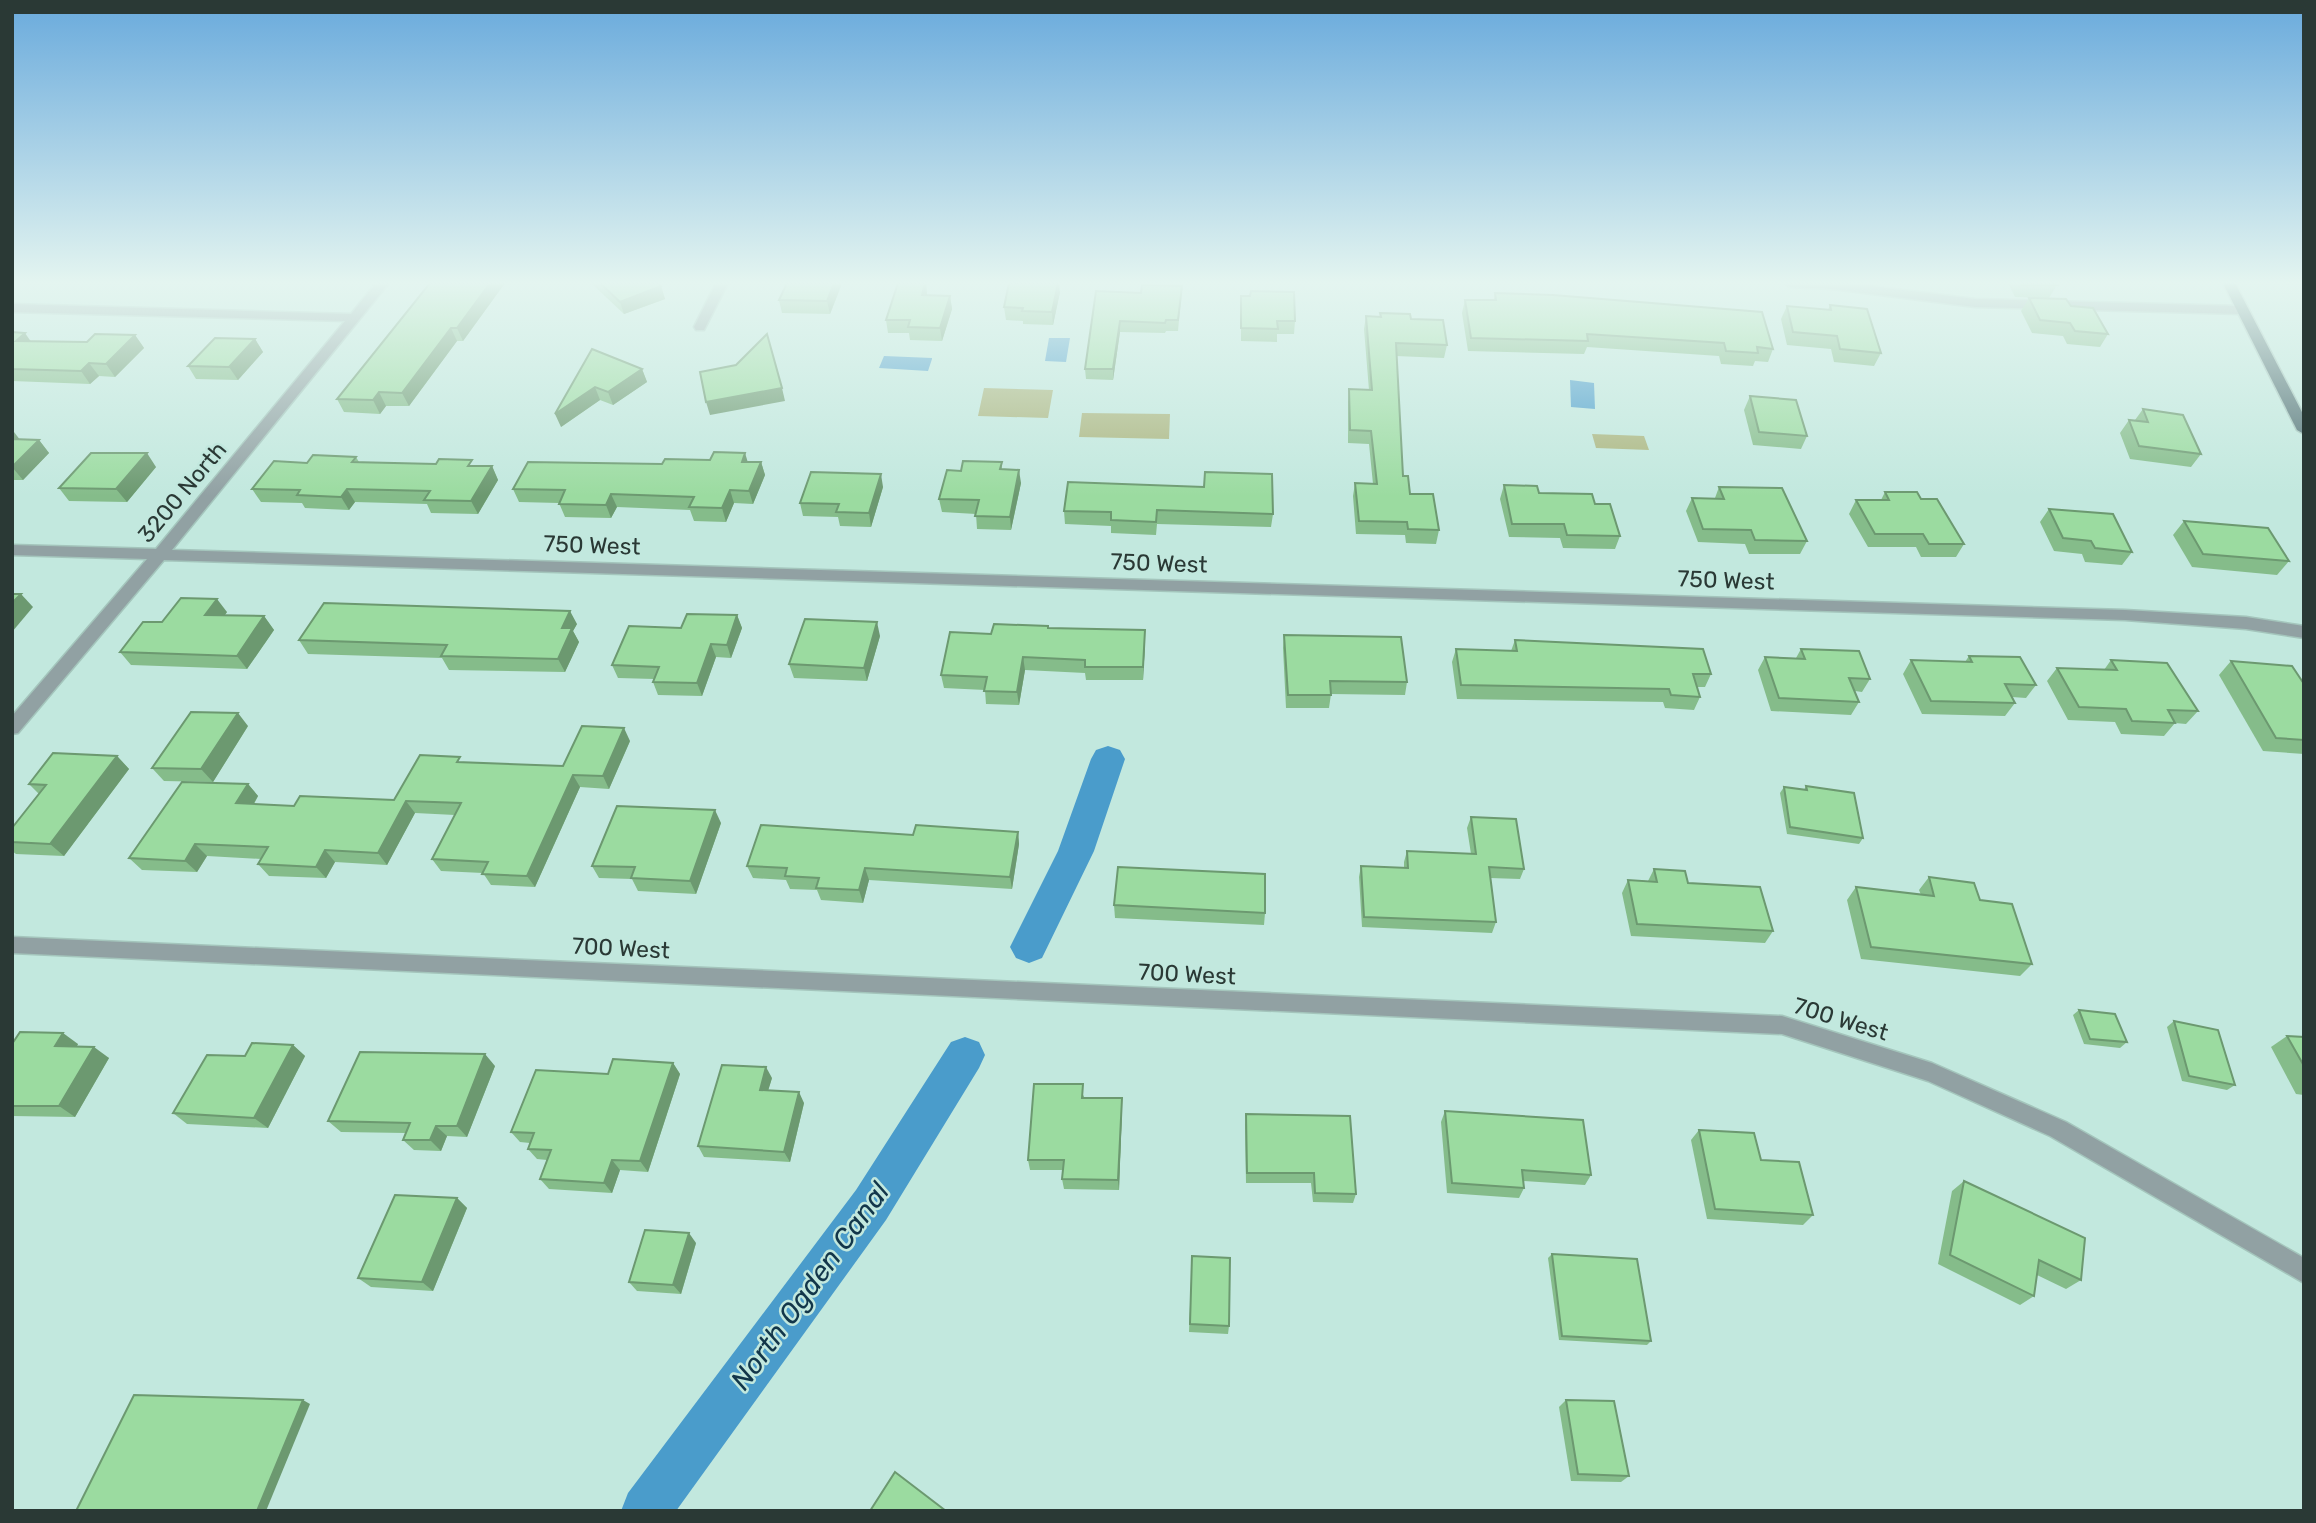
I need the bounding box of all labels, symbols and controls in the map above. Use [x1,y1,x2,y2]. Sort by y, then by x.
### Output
street label: 3200 North [132,436,232,548]
street label: 750 West [543,529,641,561]
street label: 750 West [1110,547,1208,579]
street label: 750 West [1677,564,1775,596]
street label: 700 West [571,931,671,965]
street label: 700 West [1137,957,1237,991]
street label: 700 West [1790,991,1892,1047]
water label: North Ogden Canal [724,1175,897,1396]

